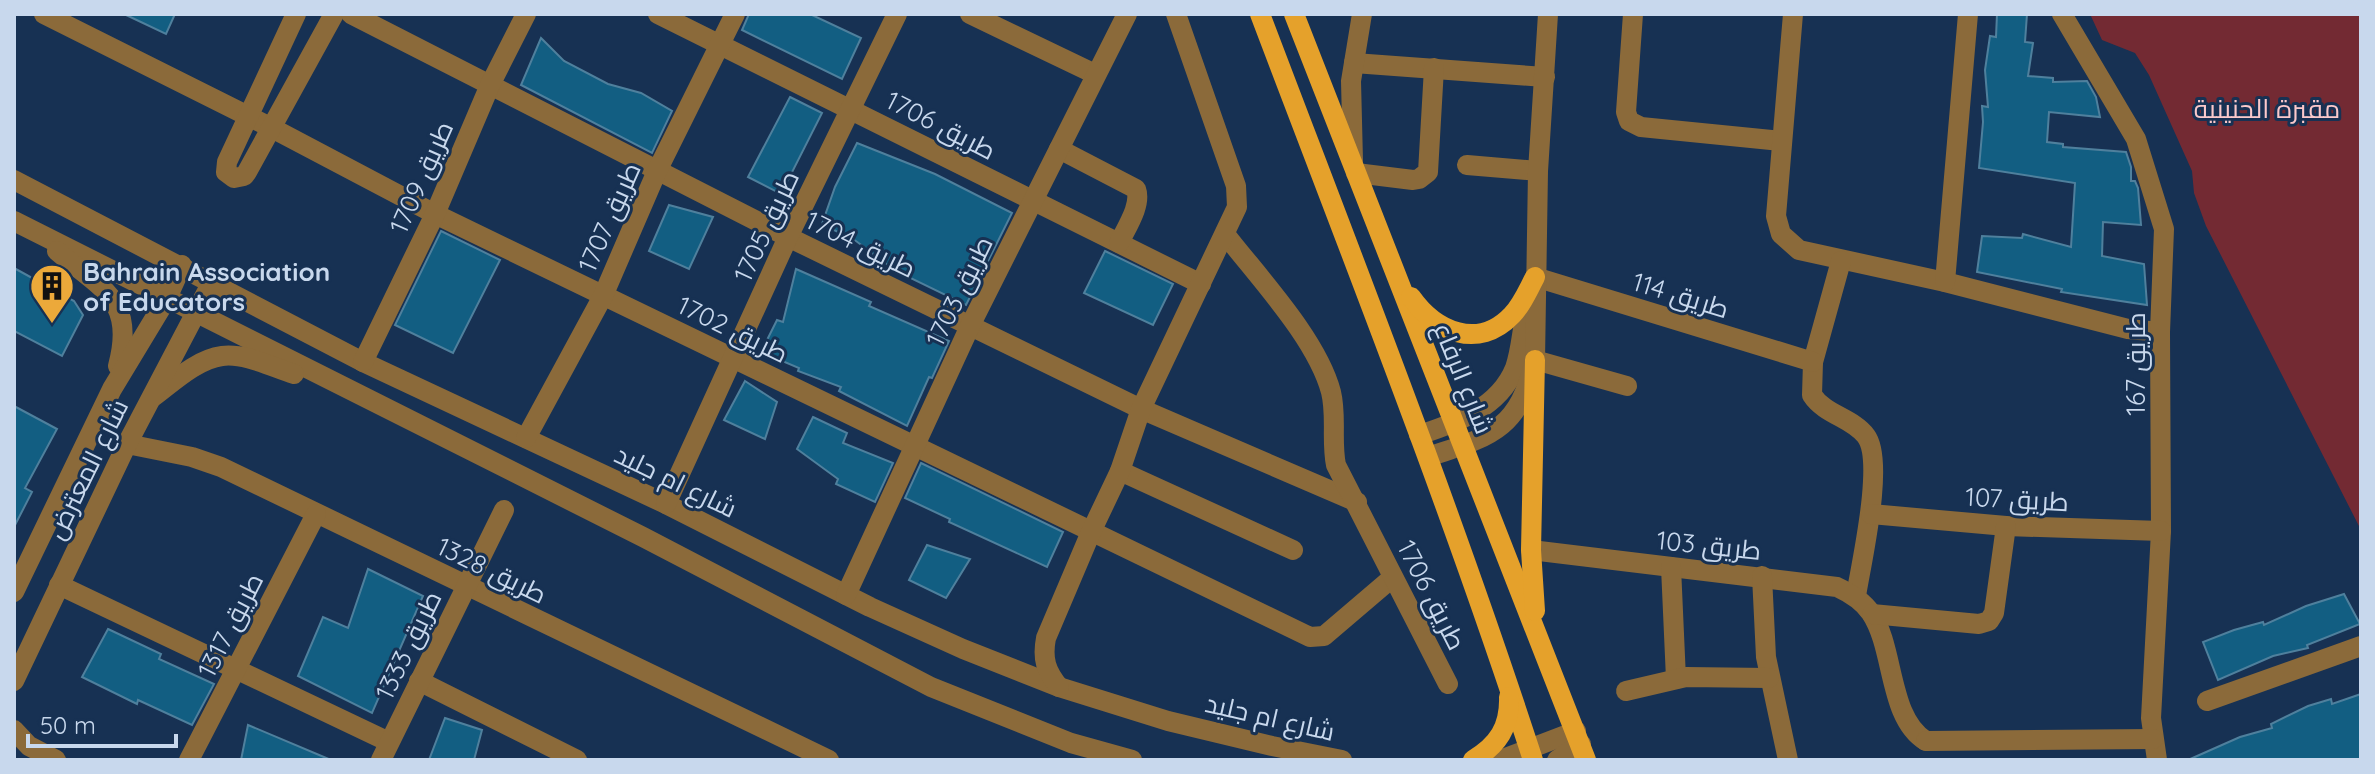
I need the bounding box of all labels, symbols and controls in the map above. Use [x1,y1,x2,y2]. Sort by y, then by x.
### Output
street label: طريق 1706 [881,83,1001,167]
park label: مقبرة الحنينية [2194,92,2340,125]
street label: طريق 1709 [382,116,460,238]
street label: طريق 1707 [570,157,648,277]
street label: طريق 1705 [726,165,806,287]
street label: طريق 1704 [800,203,922,285]
street label: طريق 1703 [918,230,1000,352]
place label: Bahrain Association of Educators [83,255,330,318]
building icon: Bahrain Association of Educators [28,262,76,325]
street label: طريق 114 [1629,265,1733,325]
street label: طريق 1702 [672,288,794,370]
street label: طريق 167 [2119,312,2152,416]
street label: شارع الرفاع [1426,317,1501,439]
street label: شارع المعترض [39,393,136,545]
street label: شارع ام جليد [609,437,742,527]
street label: طريق 107 [1964,480,2070,518]
street label: طريق 103 [1655,523,1763,567]
street label: طريق 1328 [432,529,552,611]
street label: طريق 1706 [1390,535,1474,655]
street label: طريق 1317 [190,567,270,683]
street label: طريق 1333 [368,585,448,705]
street label: شارع ام جليد [1202,686,1338,750]
scale bar [28,698,176,748]
text: 50 m [40,710,96,740]

